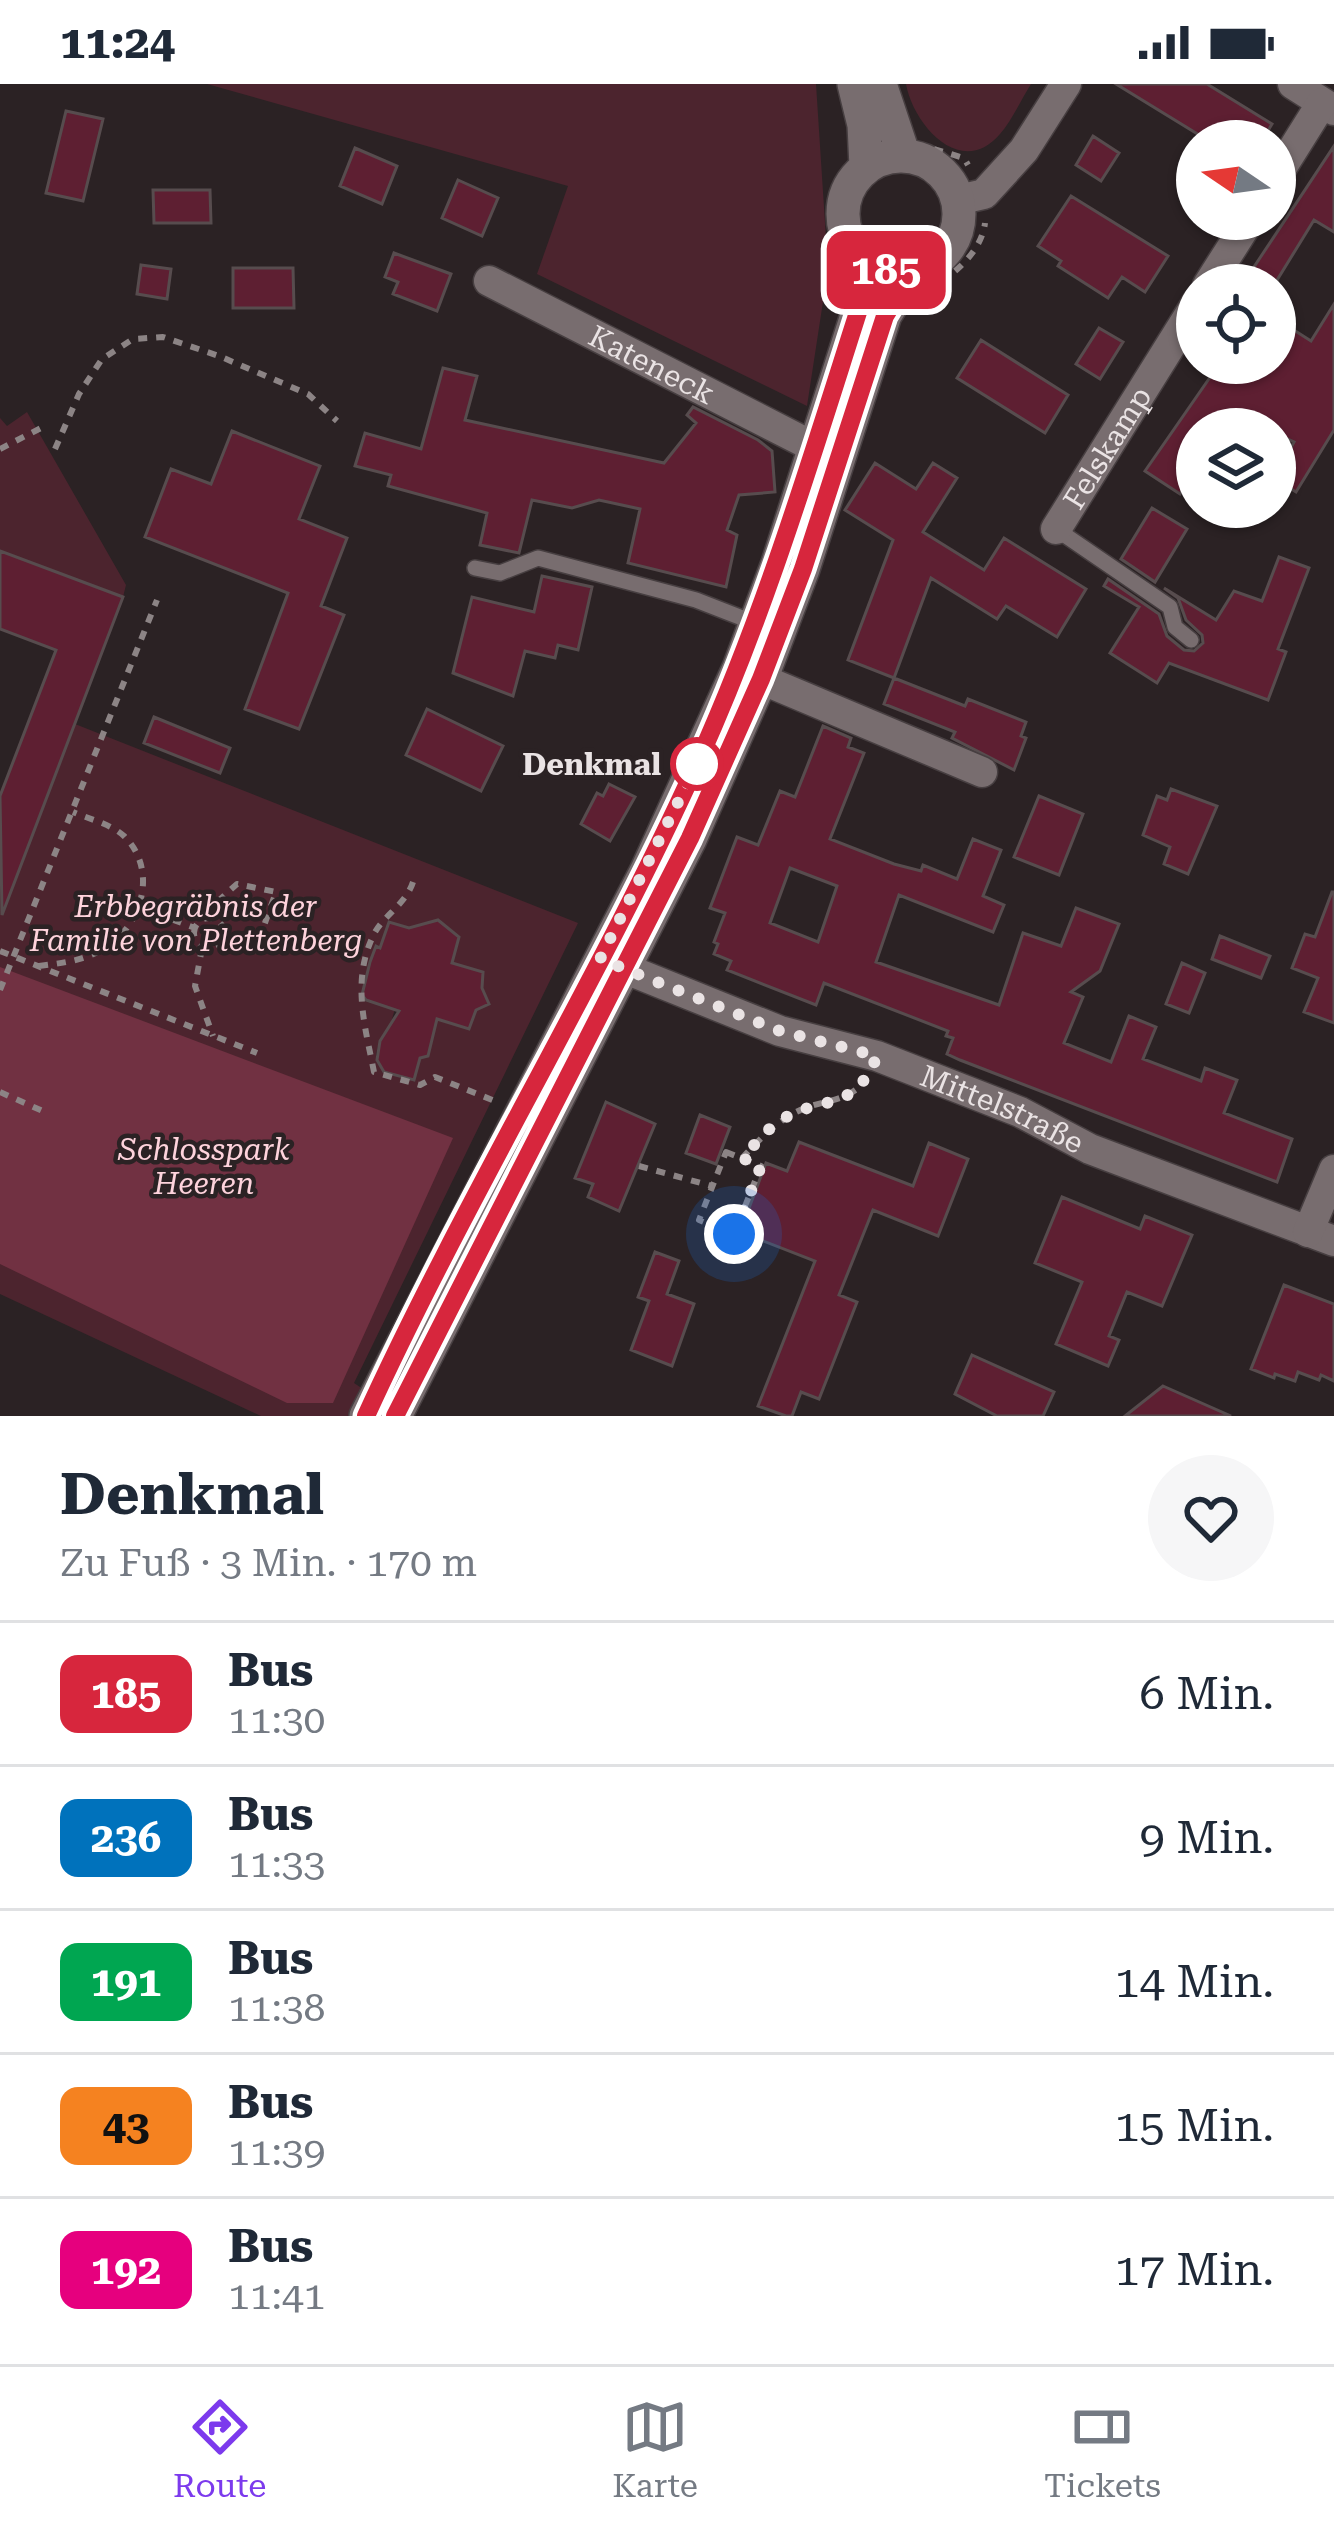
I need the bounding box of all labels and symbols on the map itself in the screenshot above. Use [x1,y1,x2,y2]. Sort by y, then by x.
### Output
north arrow [1176,120,1296,240]
line badge: 185 [817,231,955,309]
street label: Kateneck [583,318,721,411]
street label: Felskamp [1056,380,1158,515]
marker: Denkmal [672,739,722,789]
place label: Denkmal [522,747,661,782]
park label: Erbbegräbnis der Familie von Plettenberg [29,889,362,958]
street label: Mittelstraße [916,1057,1090,1160]
park label: Schlosspark Heeren [117,1132,291,1201]
your location [704,1204,764,1264]

